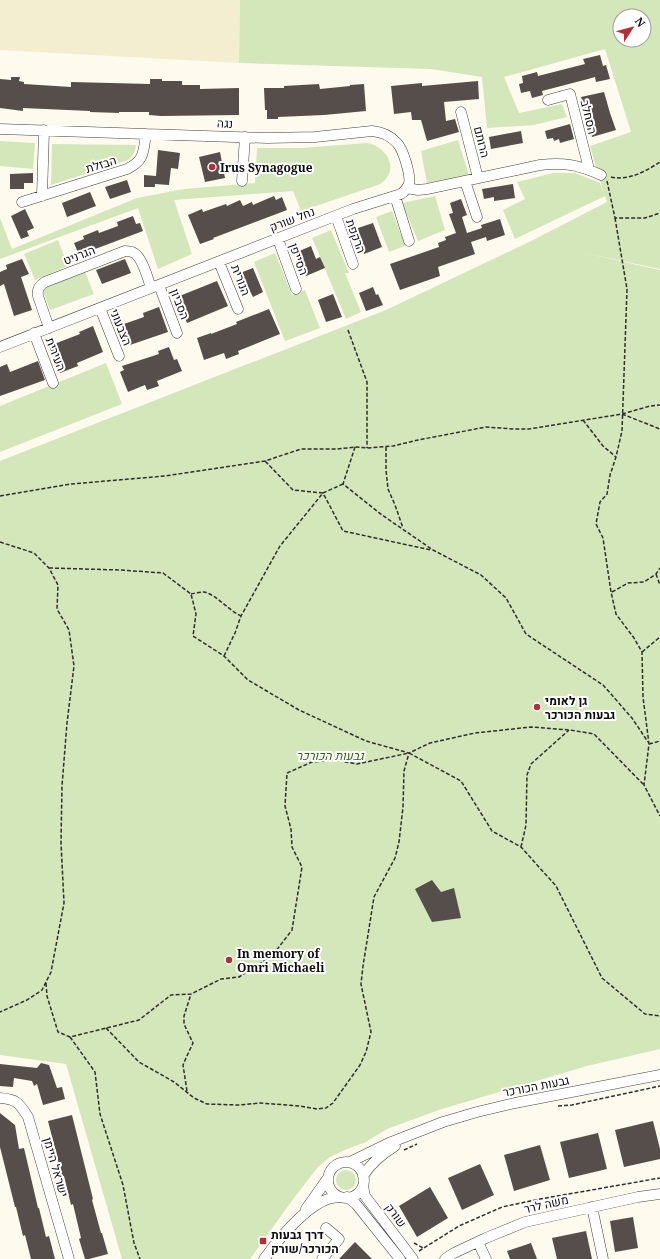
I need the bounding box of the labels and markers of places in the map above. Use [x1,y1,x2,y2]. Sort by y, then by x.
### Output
place label: Irus Synagogue [220,159,313,176]
marker: Irus Synagogue [207,162,217,172]
place label: גן לאומי גבעות הכורכר [545,692,615,723]
marker: גן לאומי גבעות הכורכר [532,702,542,712]
place label: In memory of Omri Michaeli [237,945,325,976]
marker: In memory of Omri Michaeli [224,955,234,965]
place label: דרך גבעות הכורכר/שורק [271,1226,339,1257]
marker: דרך גבעות הכורכר/שורק [258,1236,268,1246]

